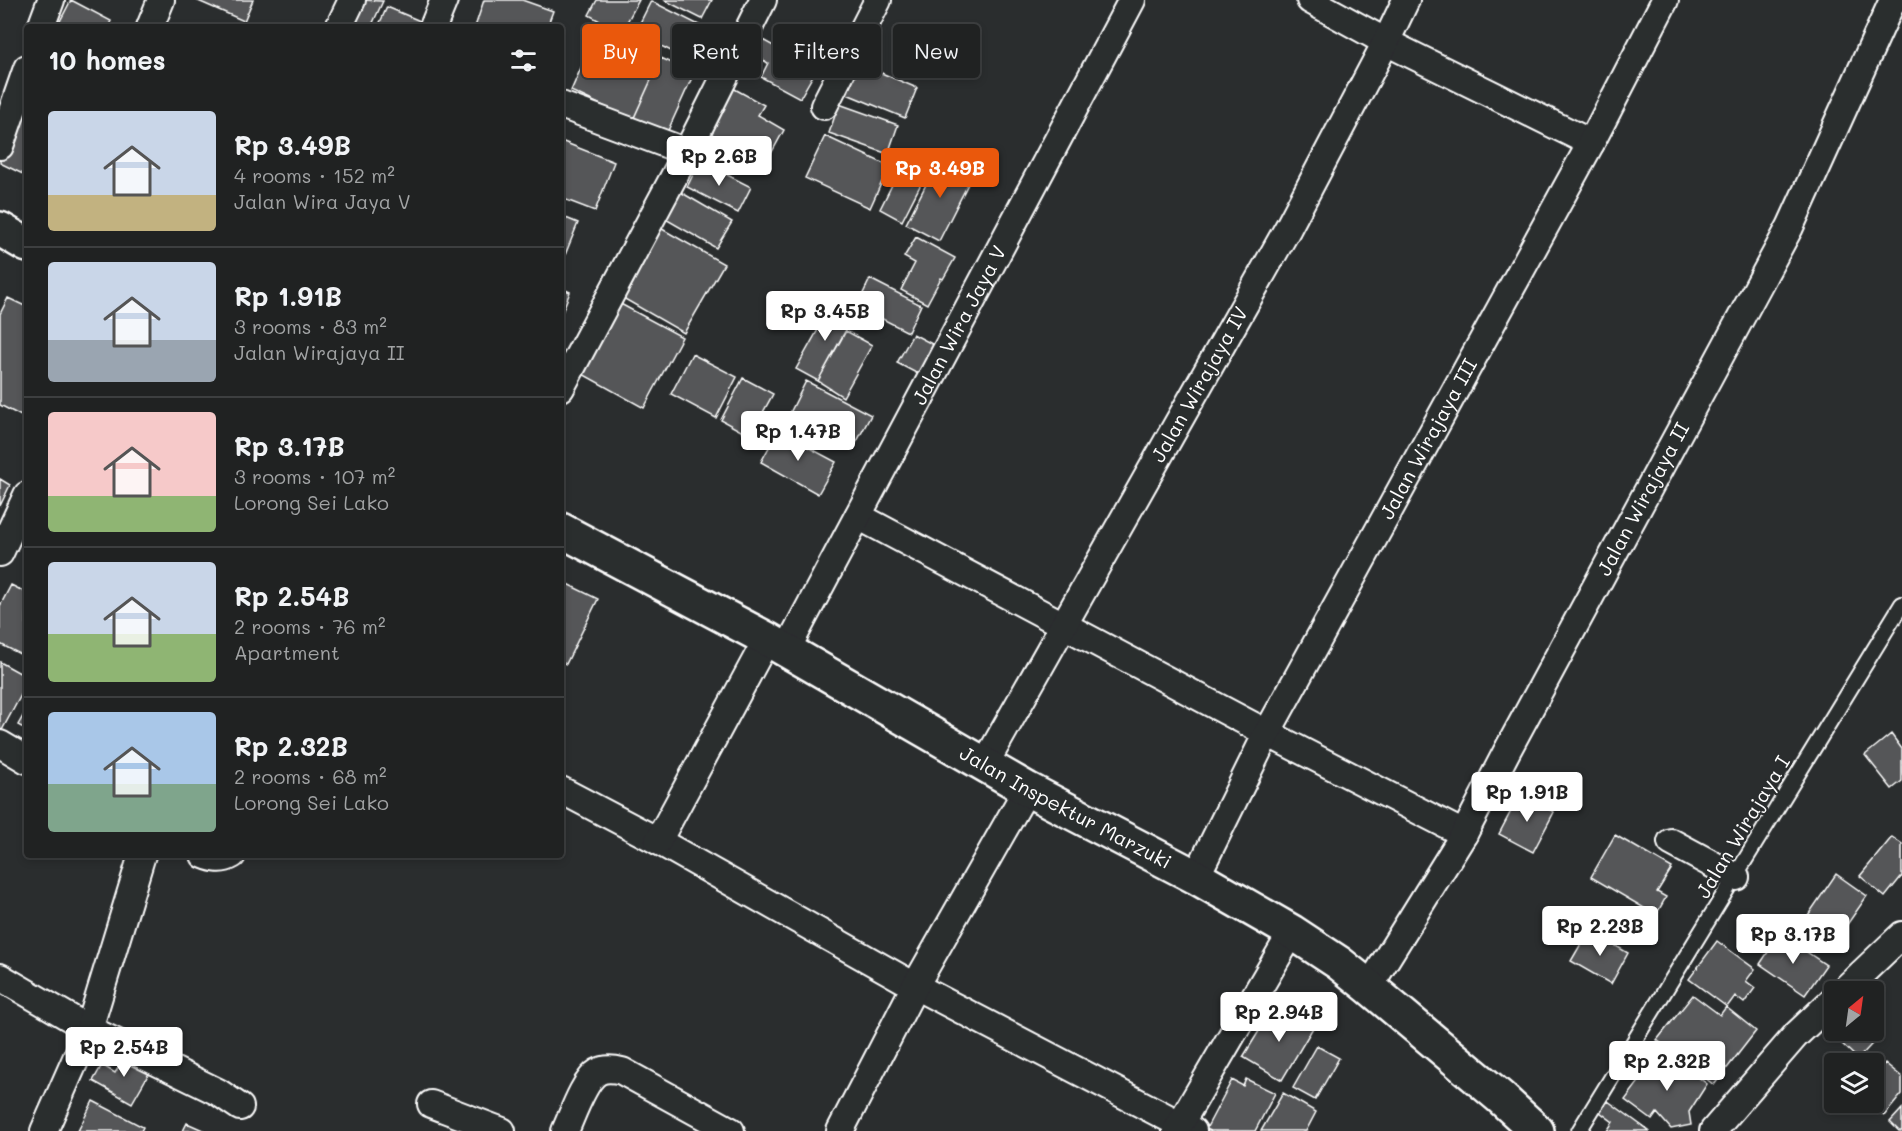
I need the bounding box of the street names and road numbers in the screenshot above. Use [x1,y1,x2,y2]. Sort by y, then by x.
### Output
street label: Jalan Wira Jaya V [905,241,1011,409]
street label: Jalan Wirajaya IV [1144,301,1253,466]
street label: Jalan Wirajaya III [1373,353,1482,523]
street label: Jalan Wirajaya II [1590,417,1694,580]
street label: Jalan Inspektur Marzuki [955,739,1176,874]
street label: Jalan Wirajaya I [1689,750,1795,903]

